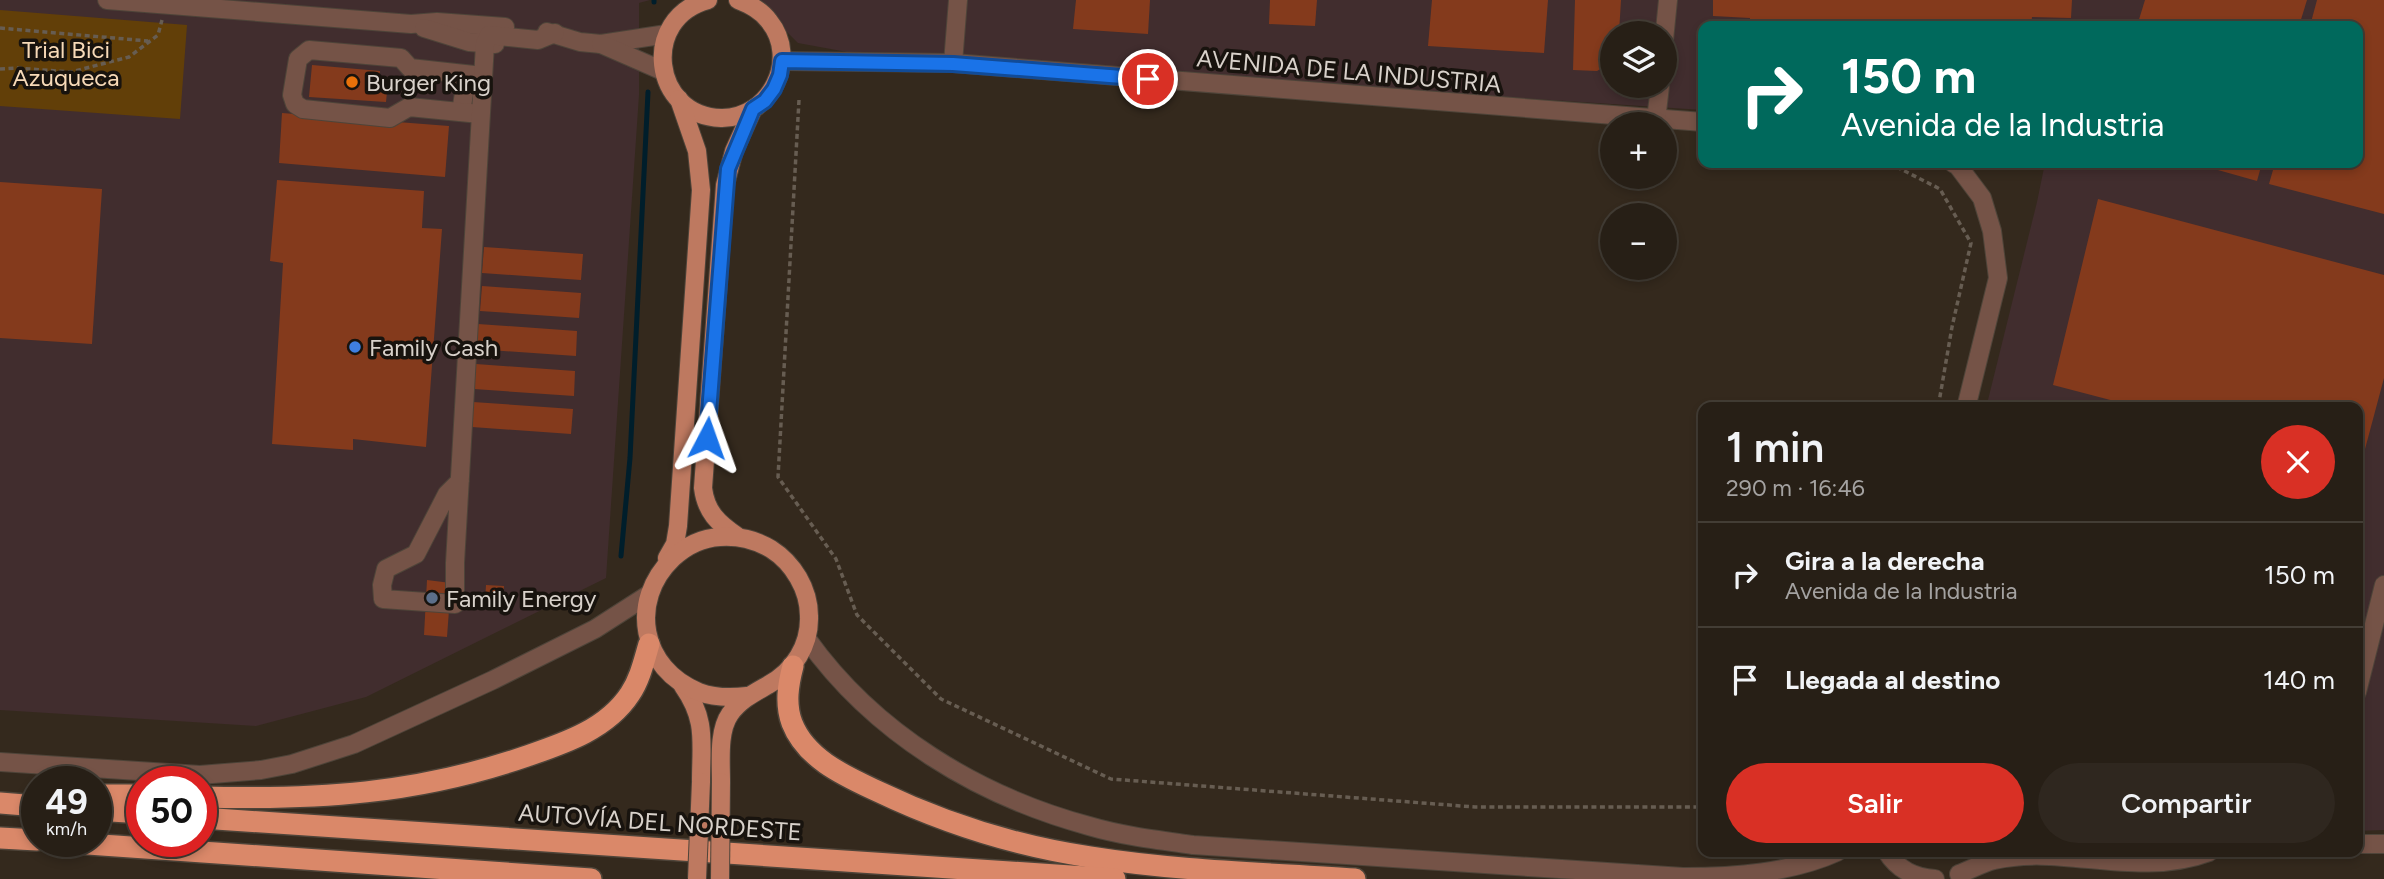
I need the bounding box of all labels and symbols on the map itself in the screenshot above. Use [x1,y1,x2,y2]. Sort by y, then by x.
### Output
park label: Trial Bici Azuqueca [12,35,120,92]
street label: AVENIDA DE LA INDUSTRIA [1196,43,1503,99]
pin [1118,49,1178,109]
place label: Burger King [366,68,491,97]
marker: Burger King [344,74,360,90]
place label: Family Cash [369,333,498,362]
marker: Family Cash [347,339,363,355]
position arrow [670,401,744,475]
place label: Family Energy [446,584,597,613]
marker: Family Energy [424,590,440,606]
speed limit sign: 50 [126,766,217,857]
street label: AUTOVÍA DEL NORDESTE [517,798,803,846]

